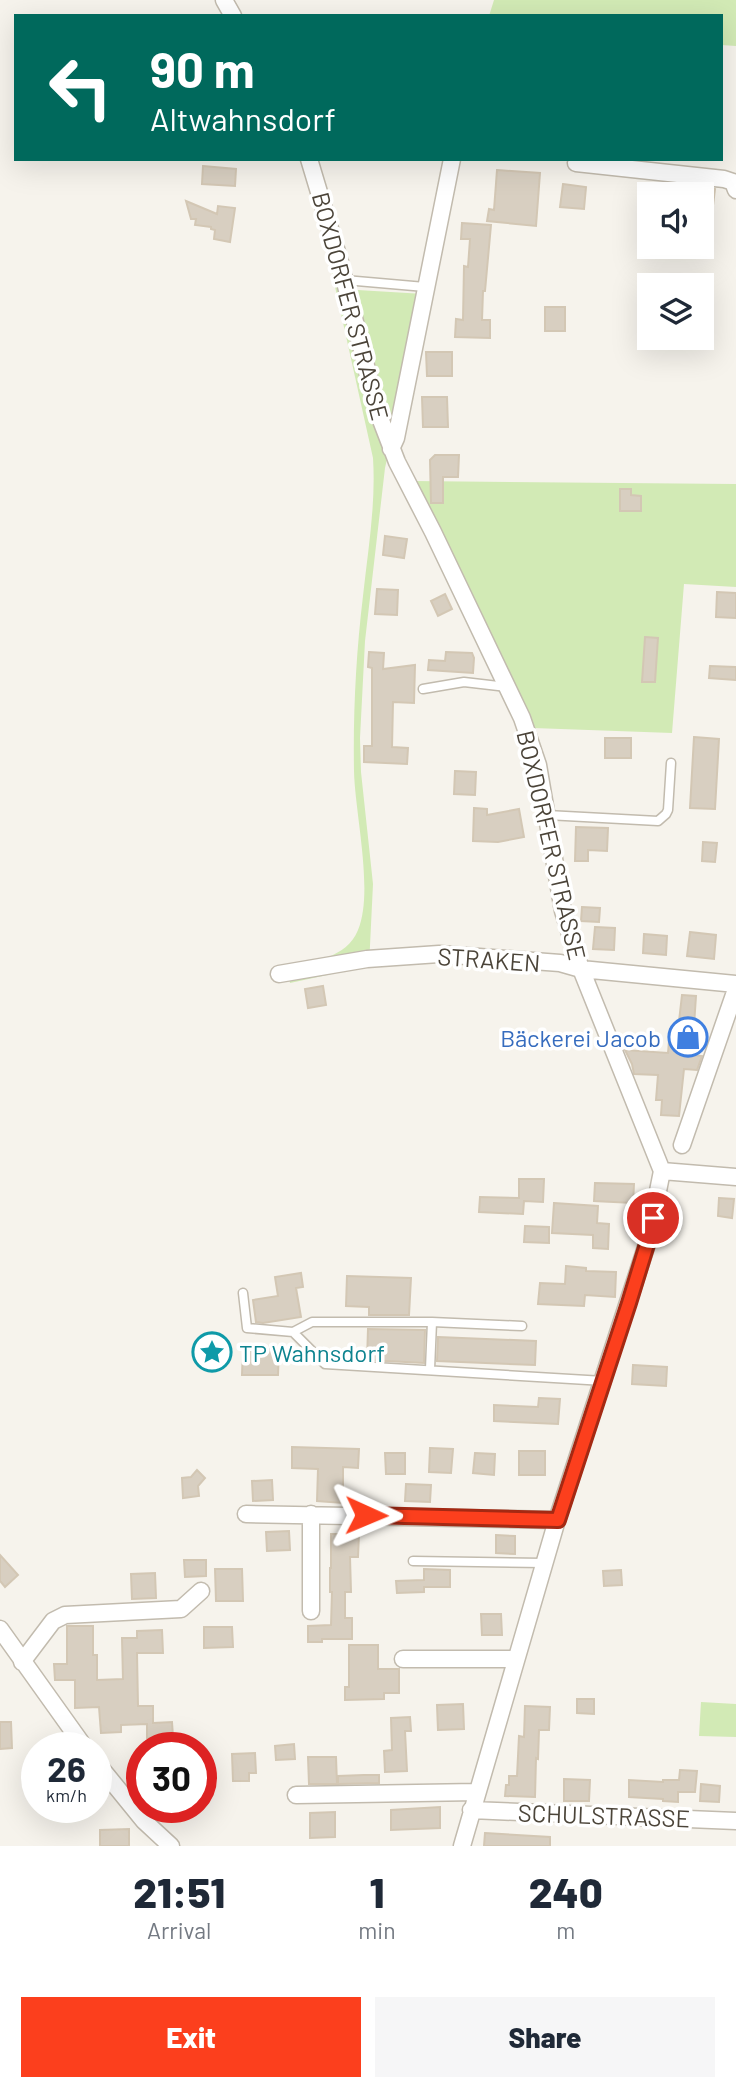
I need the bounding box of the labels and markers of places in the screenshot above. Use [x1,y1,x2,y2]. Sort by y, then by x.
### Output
shop icon: Bäckerei Jacob [667,1016,709,1058]
place label: Bäckerei Jacob [500,1023,661,1052]
pin [623,1188,683,1248]
place icon: TP Wahnsdorf [191,1331,233,1373]
place label: TP Wahnsdorf [239,1338,385,1367]

